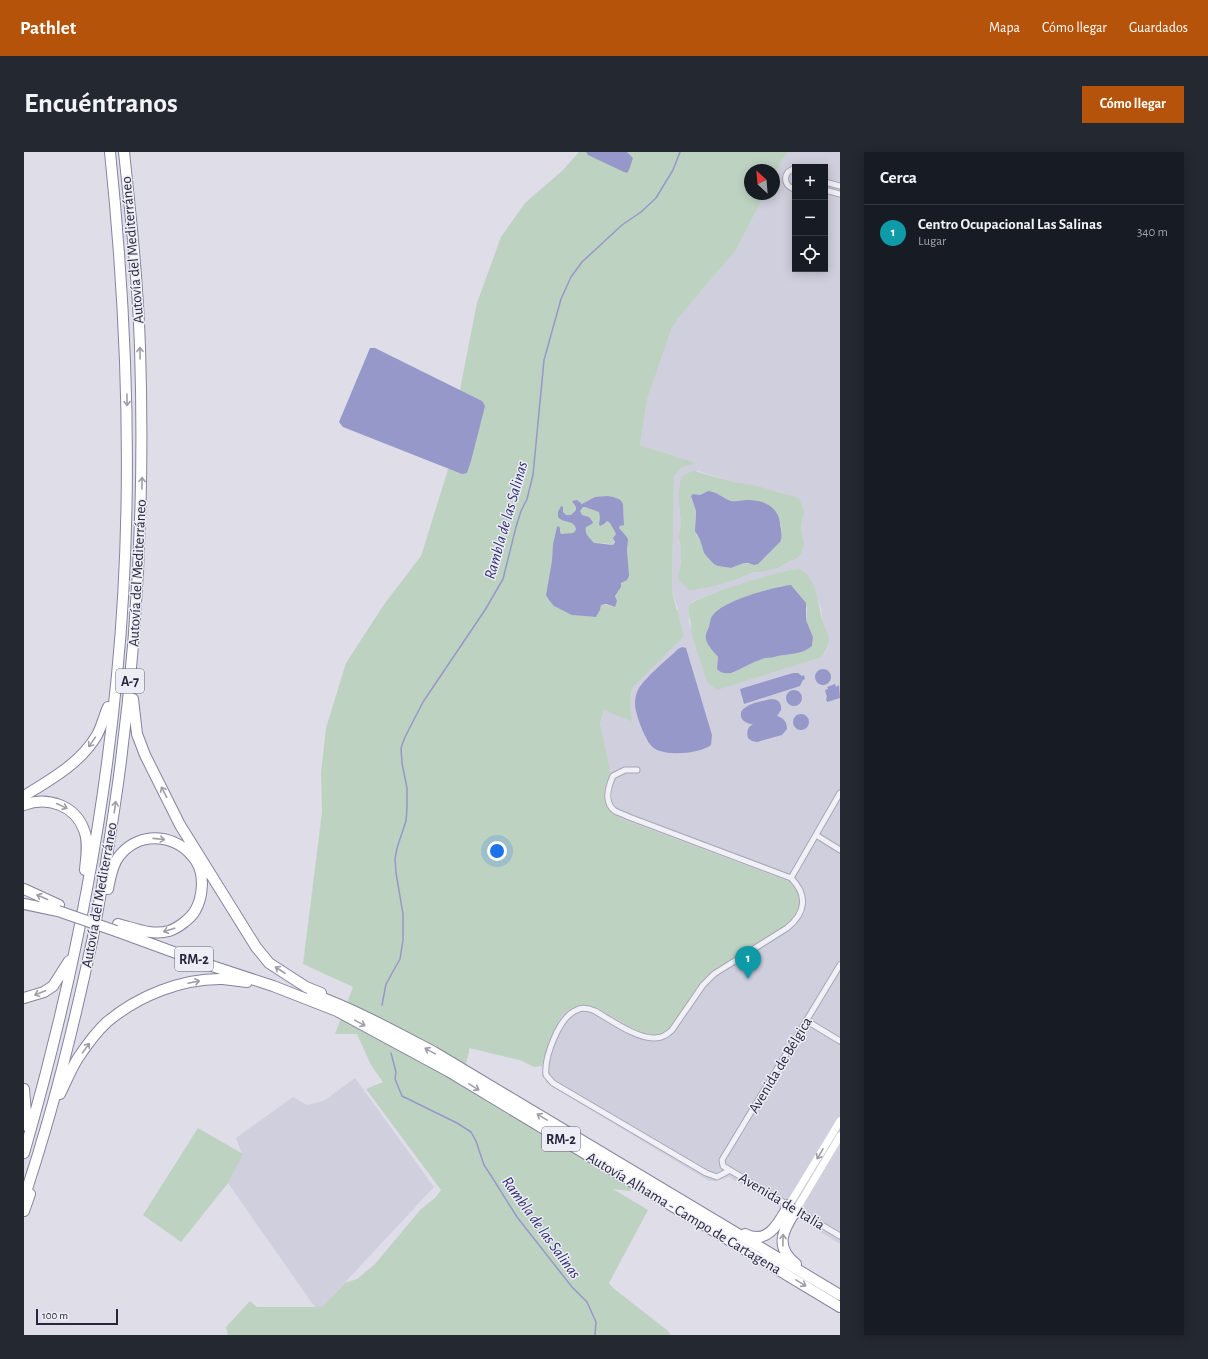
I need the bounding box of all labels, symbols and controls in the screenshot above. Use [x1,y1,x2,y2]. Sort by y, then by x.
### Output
text: Pathlet [20,19,76,38]
text: Mapa [989,21,1020,35]
text: Cómo llegar [1042,21,1107,35]
text: Guardados [1129,21,1188,35]
button: Cómo llegar [1082,86,1184,123]
text: Encuéntranos [24,90,178,118]
north arrow [744,164,780,200]
map controls [792,164,828,272]
button: + [792,164,828,200]
text: Cerca [880,169,917,186]
street label: Autovía del Mediterráneo [119,176,146,324]
button: − [792,200,828,236]
text: Centro Ocupacional Las Salinas [918,217,1102,232]
text: 1 [891,226,895,239]
text: 340 m [1137,226,1168,239]
text: Lugar [918,235,946,248]
button: locate [792,236,828,272]
one-way arrow [136,347,144,360]
one-way arrow [123,393,131,406]
water label: Rambla de las Salinas [482,460,530,581]
one-way arrow [138,477,145,490]
street label: Autovía del Mediterráneo [126,499,149,647]
road number: A-7 [116,669,144,693]
one-way arrow [88,736,96,747]
one-way arrow [159,786,167,798]
one-way arrow [111,801,119,814]
one-way arrow [55,803,67,810]
street label: Autovía del Mediterráneo [79,821,120,969]
one-way arrow [152,836,165,843]
your location [487,841,507,861]
one-way arrow [36,893,48,900]
one-way arrow [163,926,175,934]
pin: 1 [735,946,761,979]
road number: RM-2 [175,947,213,971]
one-way arrow [275,966,286,974]
one-way arrow [187,978,200,986]
one-way arrow [34,990,46,998]
street label: Avenida de Bélgica [746,1015,815,1116]
one-way arrow [354,1020,366,1028]
one-way arrow [82,1042,90,1053]
one-way arrow [425,1046,437,1054]
one-way arrow [468,1083,480,1091]
one-way arrow [536,1113,548,1121]
road number: RM-2 [542,1127,580,1151]
one-way arrow [815,1148,823,1160]
street label: Autovía Alhama - Campo de Cartagena [584,1149,784,1278]
street label: Avenida de Italia [736,1170,827,1233]
water label: Rambla de las Salinas [499,1174,583,1281]
one-way arrow [780,1234,787,1247]
one-way arrow [795,1280,807,1288]
scale bar [36,1307,118,1326]
text: 100 m [42,1310,68,1321]

